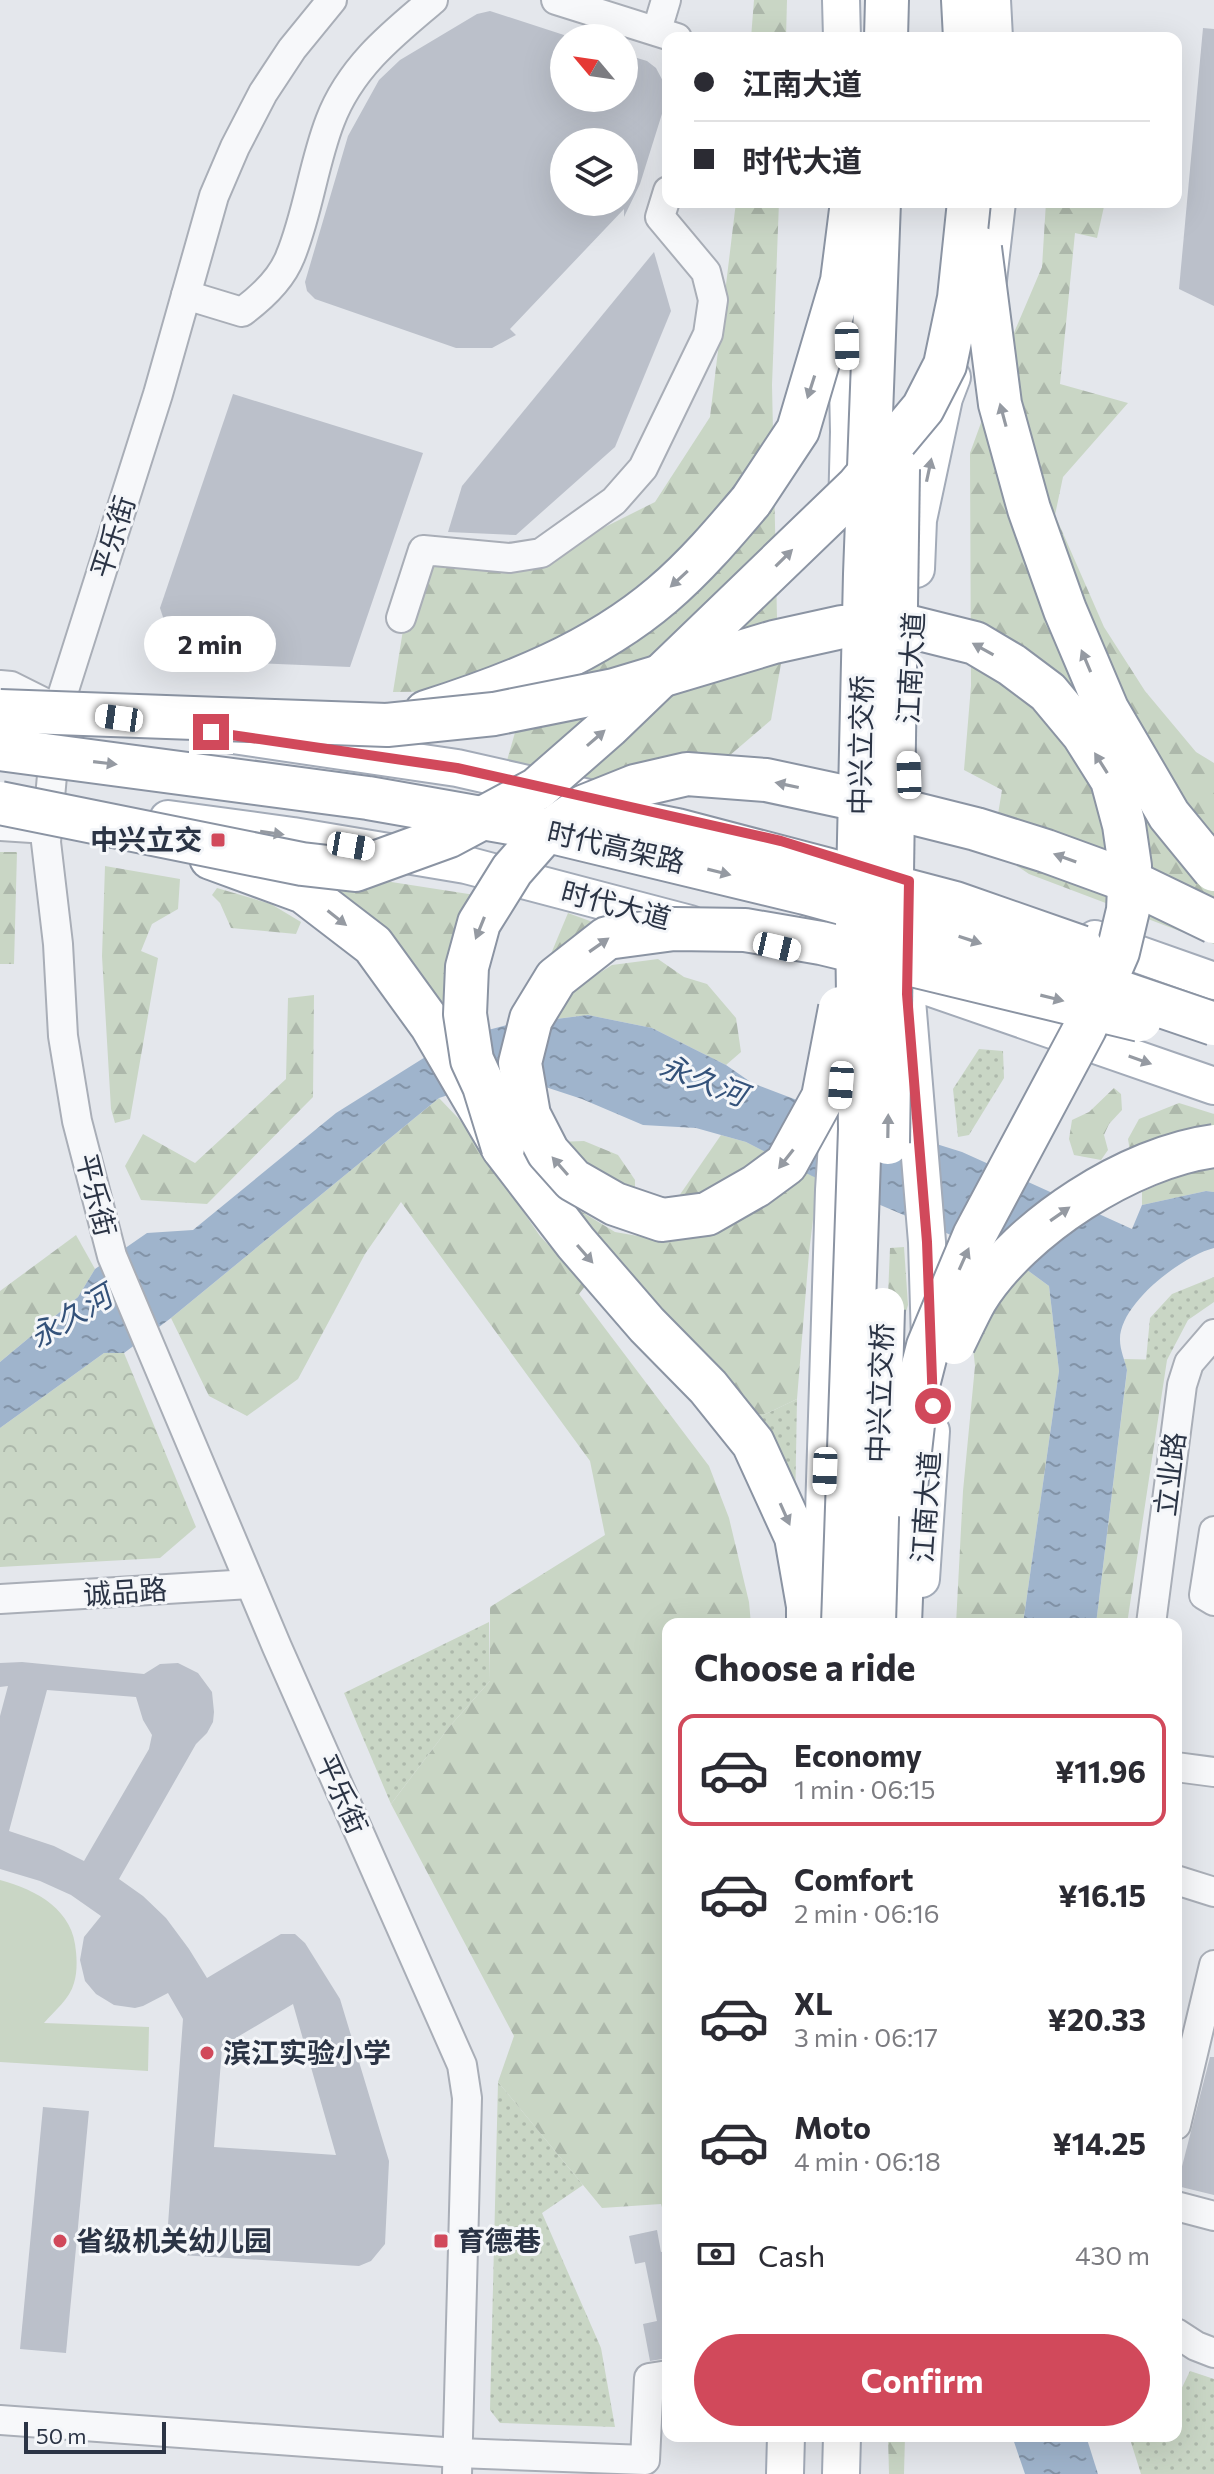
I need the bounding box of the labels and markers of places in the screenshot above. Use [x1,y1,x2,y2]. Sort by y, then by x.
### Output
place label: 中兴立交 [90,822,202,856]
marker: 中兴立交 [209,831,227,849]
place label: 滨江实验小学 [223,2035,391,2069]
marker: 滨江实验小学 [198,2044,216,2062]
place label: 省级机关幼儿园 [76,2223,272,2257]
place label: 育德巷 [457,2223,541,2257]
marker: 省级机关幼儿园 [51,2232,69,2250]
marker: 育德巷 [432,2232,450,2250]

